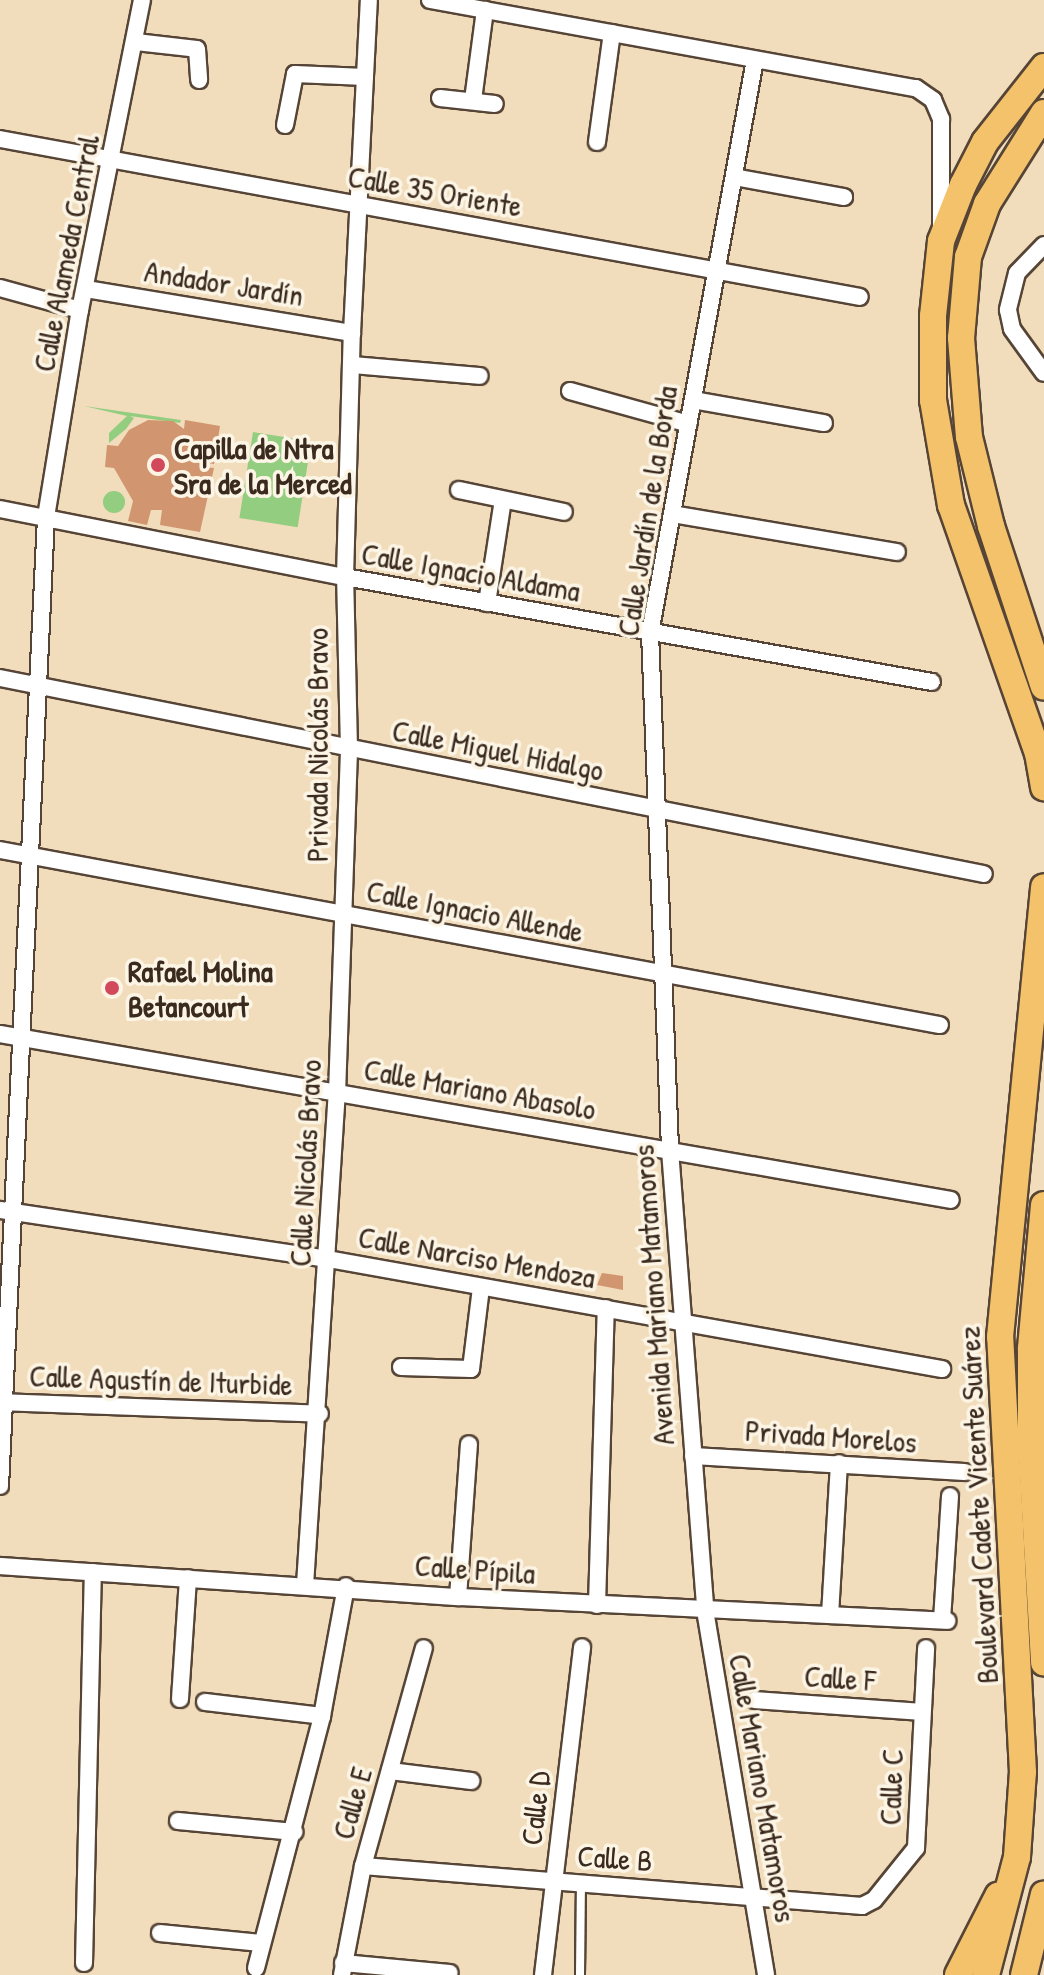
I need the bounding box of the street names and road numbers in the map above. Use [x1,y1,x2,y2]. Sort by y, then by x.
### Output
street label: Calle Alameda Central [25,131,107,375]
street label: Calle 35 Oriente [345,158,525,224]
street label: Andador Jardín [142,253,306,313]
street label: Calle Jardín de la Borda [609,383,685,639]
street label: Calle Ignacio Aldama [359,535,583,609]
street label: Privada Nicolás Bravo [299,628,335,862]
street label: Calle Miguel Hidalgo [389,712,607,788]
street label: Calle Ignacio Allende [364,872,586,950]
street label: Calle Mariano Abasolo [361,1051,599,1127]
street label: Calle Nicolás Bravo [282,1059,328,1267]
street label: Avenida Mariano Matamoros [625,1144,681,1446]
street label: Calle Narciso Mendoza [356,1218,598,1296]
street label: Boulevard Cadete Vicente Suárez [951,1325,1005,1685]
street label: Calle Agustín de Iturbide [29,1357,293,1403]
street label: Privada Morelos [744,1412,918,1460]
street label: Calle Pípila [414,1547,536,1591]
street label: Calle Mariano Matamoros [722,1651,804,1925]
street label: Calle F [803,1658,877,1698]
street label: Calle C [872,1748,910,1826]
street label: Calle E [325,1763,379,1843]
street label: Calle D [513,1769,557,1847]
street label: Calle B [576,1837,654,1879]

